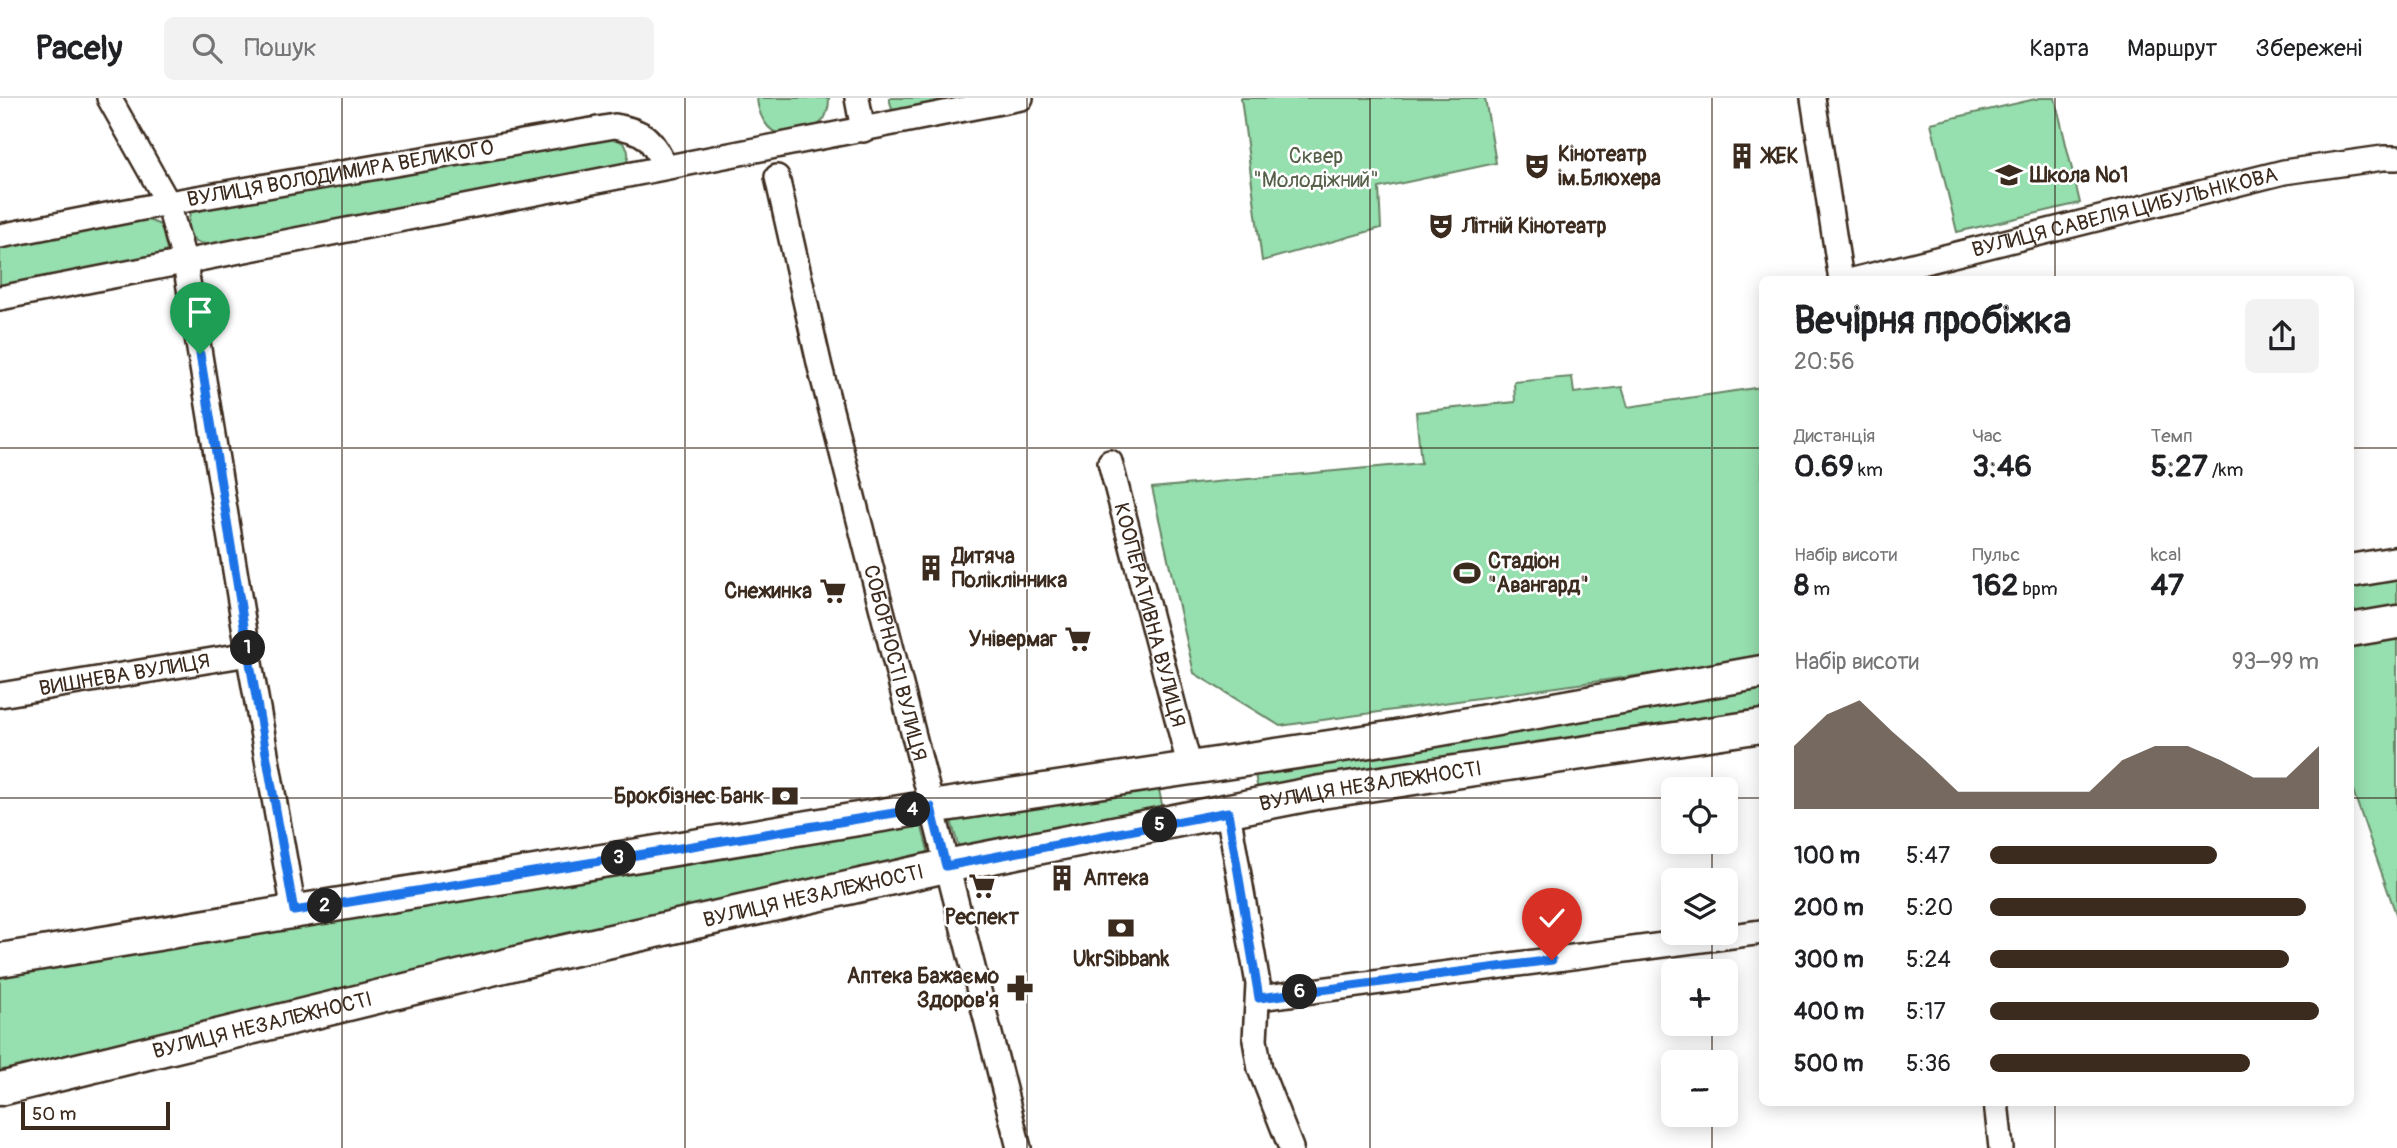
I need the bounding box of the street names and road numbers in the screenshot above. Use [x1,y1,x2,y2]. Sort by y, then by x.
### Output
street label: ВУЛИЦЯ ВОЛОДИМИРА ВЕЛИКОГО [185,134,496,214]
street label: ВУЛИЦЯ САВЕЛІЯ ЦИБУЛЬНІКОВА [1969,161,2280,264]
street label: КООПЕРАТИВНА ВУЛИЦЯ [1107,500,1192,730]
street label: СОБОРНОСТІ ВУЛИЦЯ [857,562,933,764]
street label: ВИШНЕВА ВУЛИЦЯ [37,648,212,702]
street label: ВУЛИЦЯ НЕЗАЛЕЖНОСТІ [1257,755,1484,818]
street label: ВУЛИЦЯ НЕЗАЛЕЖНОСТІ [701,858,926,934]
street label: ВУЛИЦЯ НЕЗАЛЕЖНОСТІ [150,986,375,1065]

